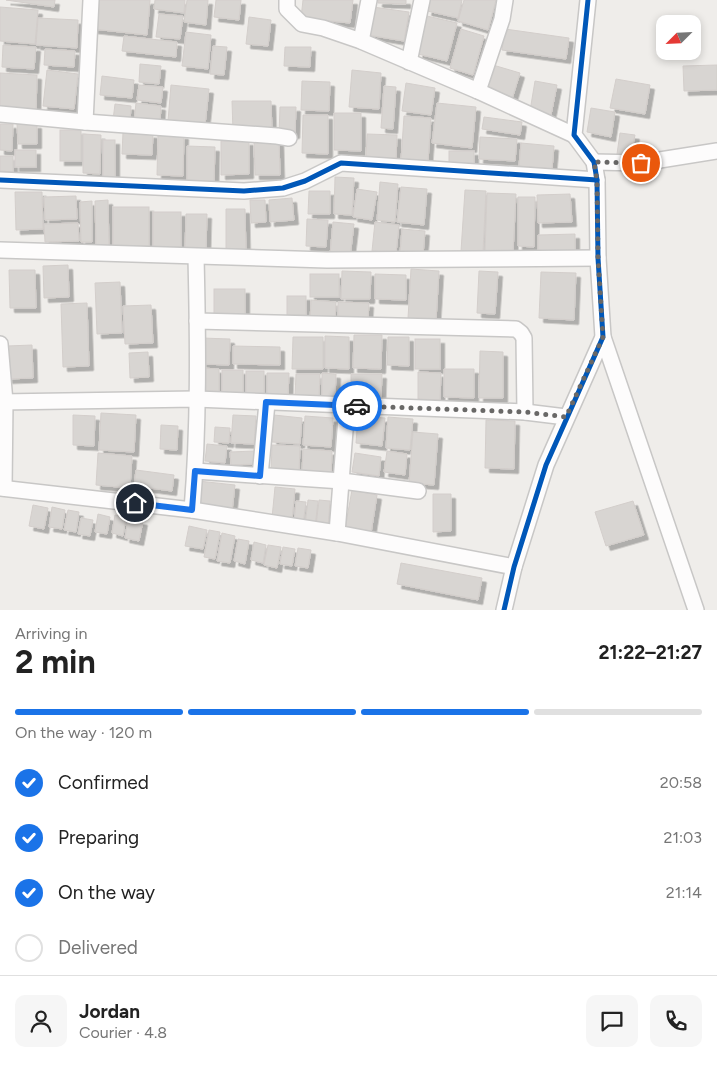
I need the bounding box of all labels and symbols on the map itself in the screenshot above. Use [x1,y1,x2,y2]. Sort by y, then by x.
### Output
north arrow [656,15,701,60]
pin [620,142,662,184]
courier [332,381,382,431]
pin [114,482,156,524]

